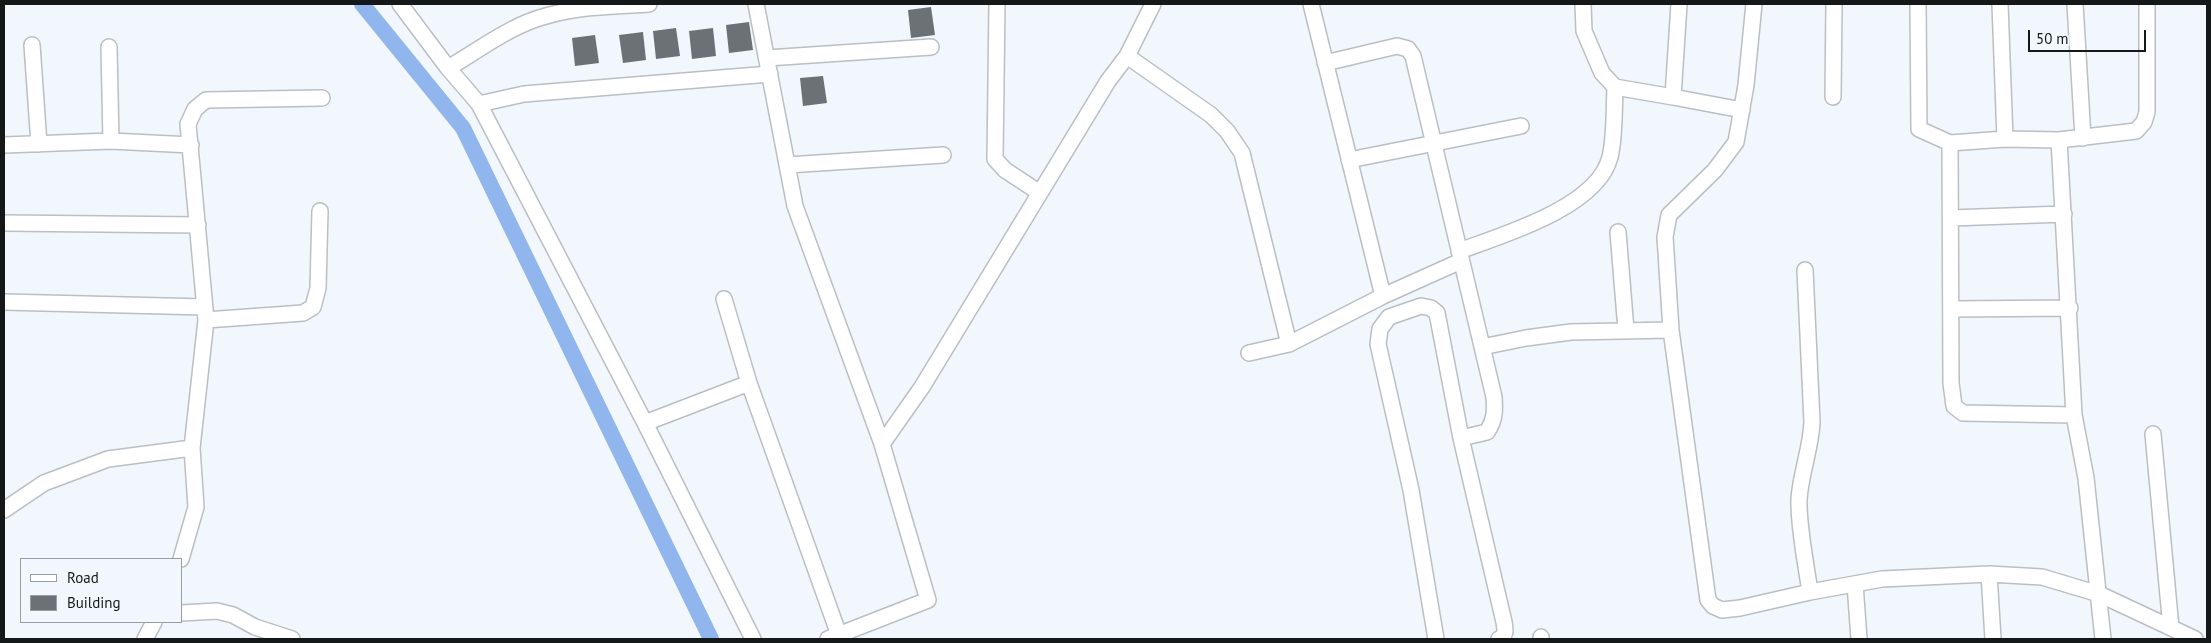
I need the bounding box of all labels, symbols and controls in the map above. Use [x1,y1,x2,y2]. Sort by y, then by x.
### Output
scale bar [2031,20,2148,52]
text: 50 m [2036,29,2069,48]
legend [20,558,182,623]
text: Road [67,568,99,587]
text: Building [67,593,121,612]

